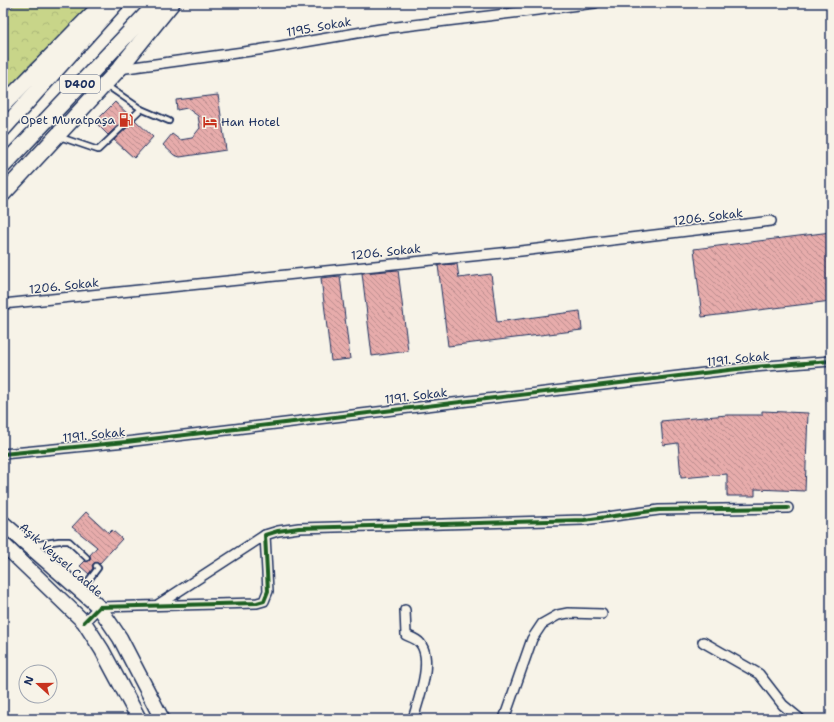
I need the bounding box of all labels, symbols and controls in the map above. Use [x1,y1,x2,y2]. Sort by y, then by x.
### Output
street label: 1195. Sokak [285,13,353,41]
road number: D400 [60,75,100,93]
place label: Opet Muratpaşa [21,112,116,128]
fuel station icon: Opet Muratpaşa [118,112,134,128]
hotel icon: Han Hotel [202,114,218,130]
place label: Han Hotel [221,114,280,130]
street label: 1206. Sokak [672,205,744,229]
street label: 1206. Sokak [350,240,422,264]
street label: 1206. Sokak [28,274,100,298]
street label: 1191. Sokak [706,348,770,370]
street label: 1191. Sokak [384,384,448,408]
street label: 1191. Sokak [62,424,126,446]
street label: Aşık Veysel Cadde [16,519,106,601]
north arrow [18,664,58,704]
text: N [21,674,38,687]

